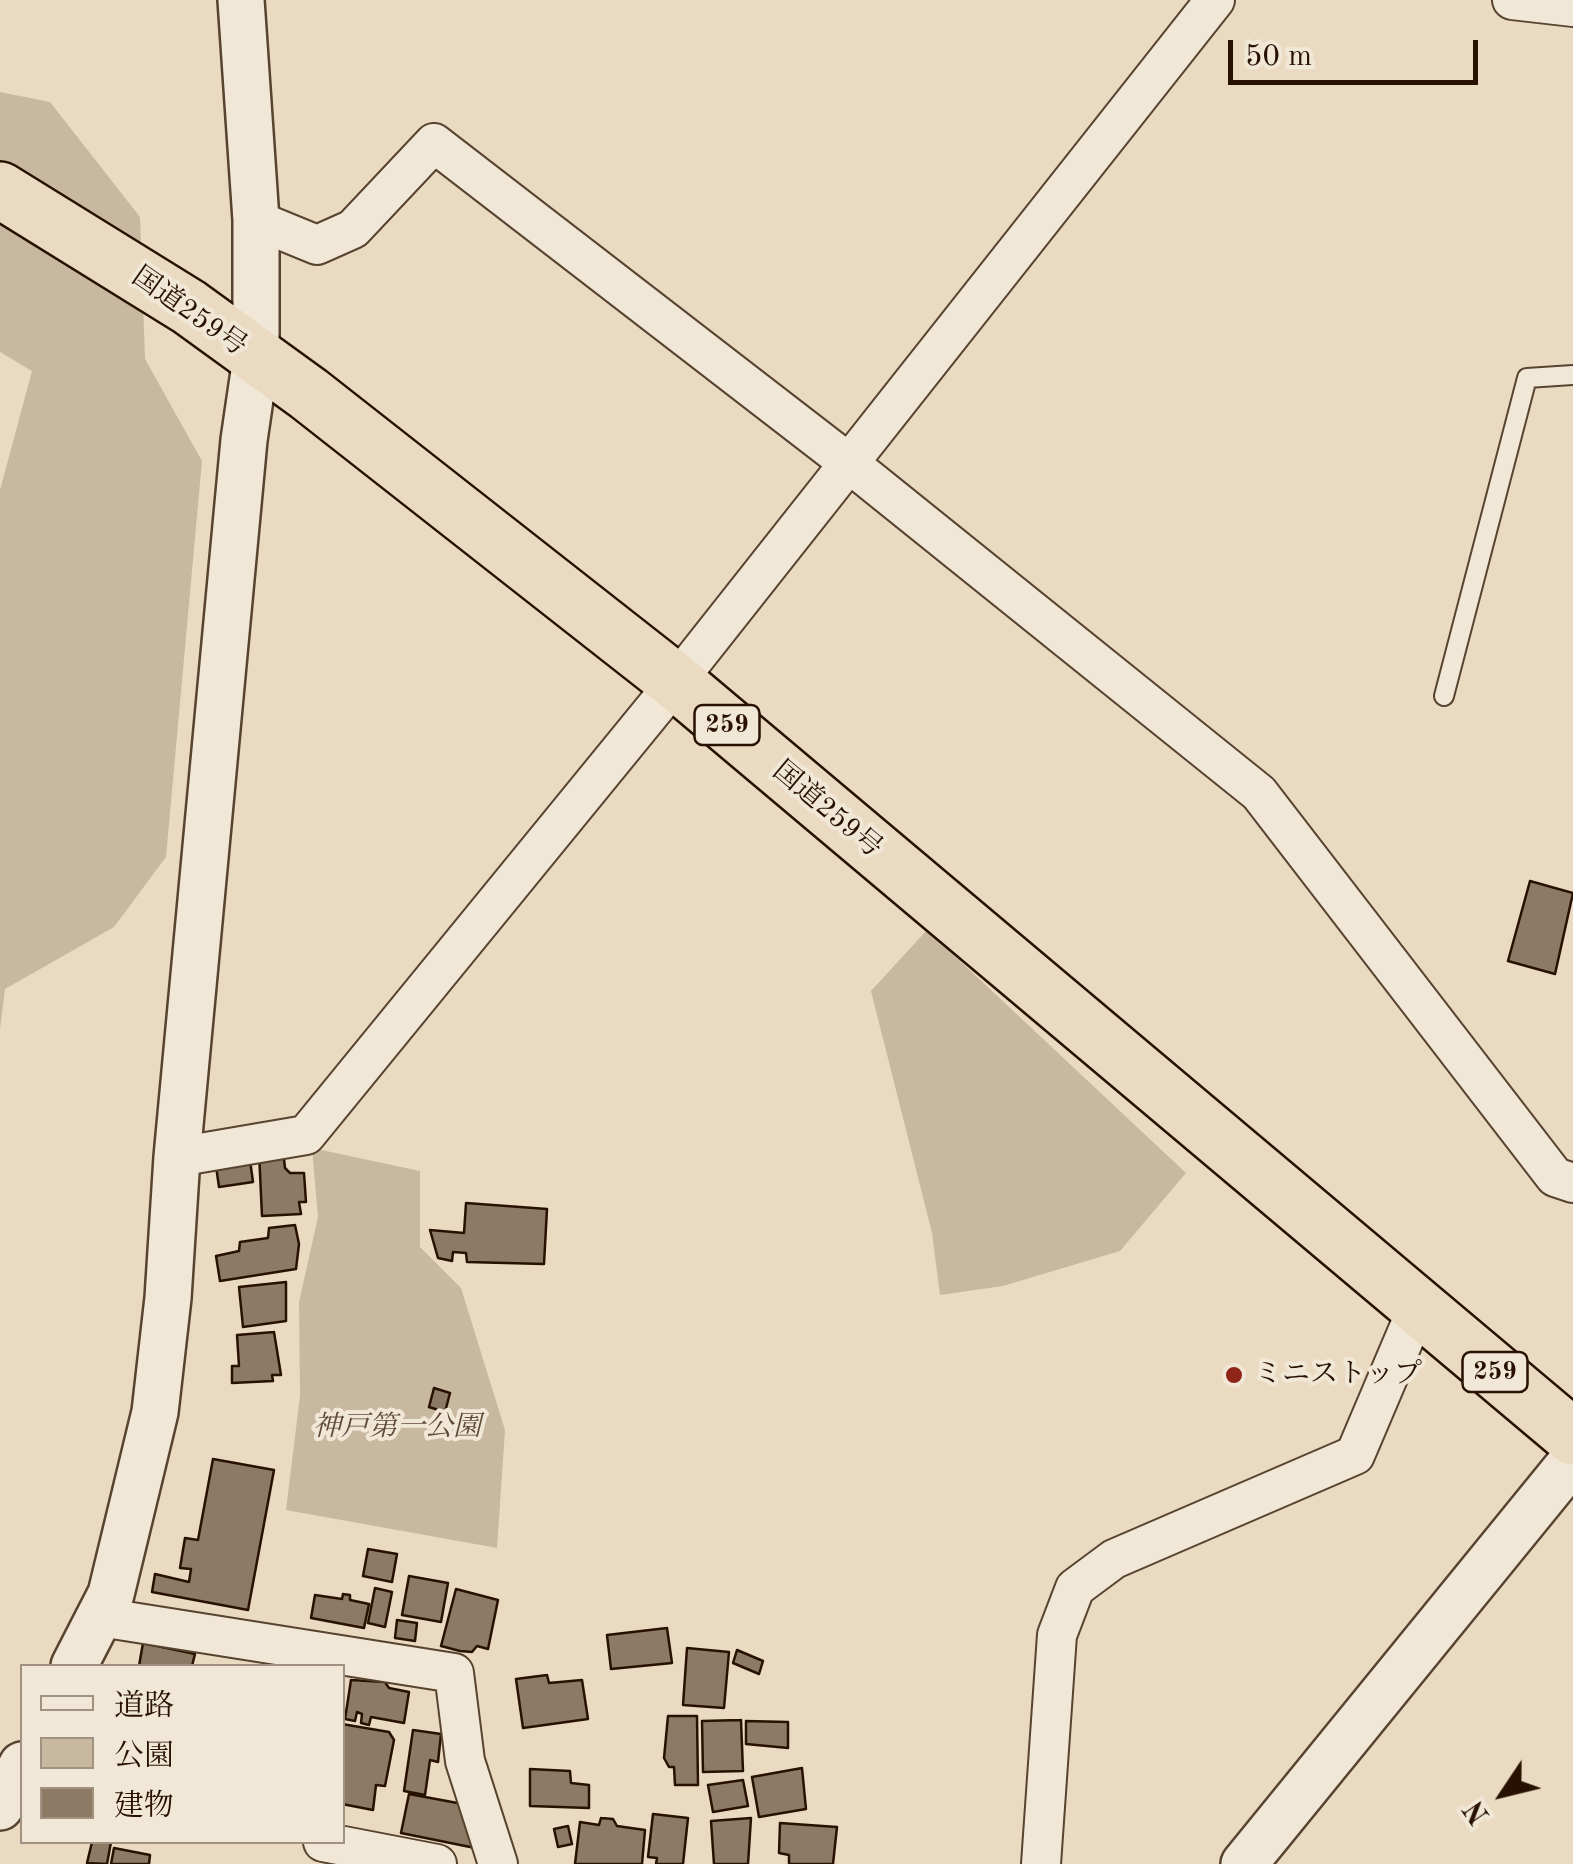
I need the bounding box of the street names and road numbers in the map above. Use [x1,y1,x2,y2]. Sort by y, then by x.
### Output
street label: 国道259号 [125,260,253,364]
road number: 259 [694,705,760,745]
street label: 国道259号 [765,754,889,866]
road number: 259 [1462,1352,1528,1392]

